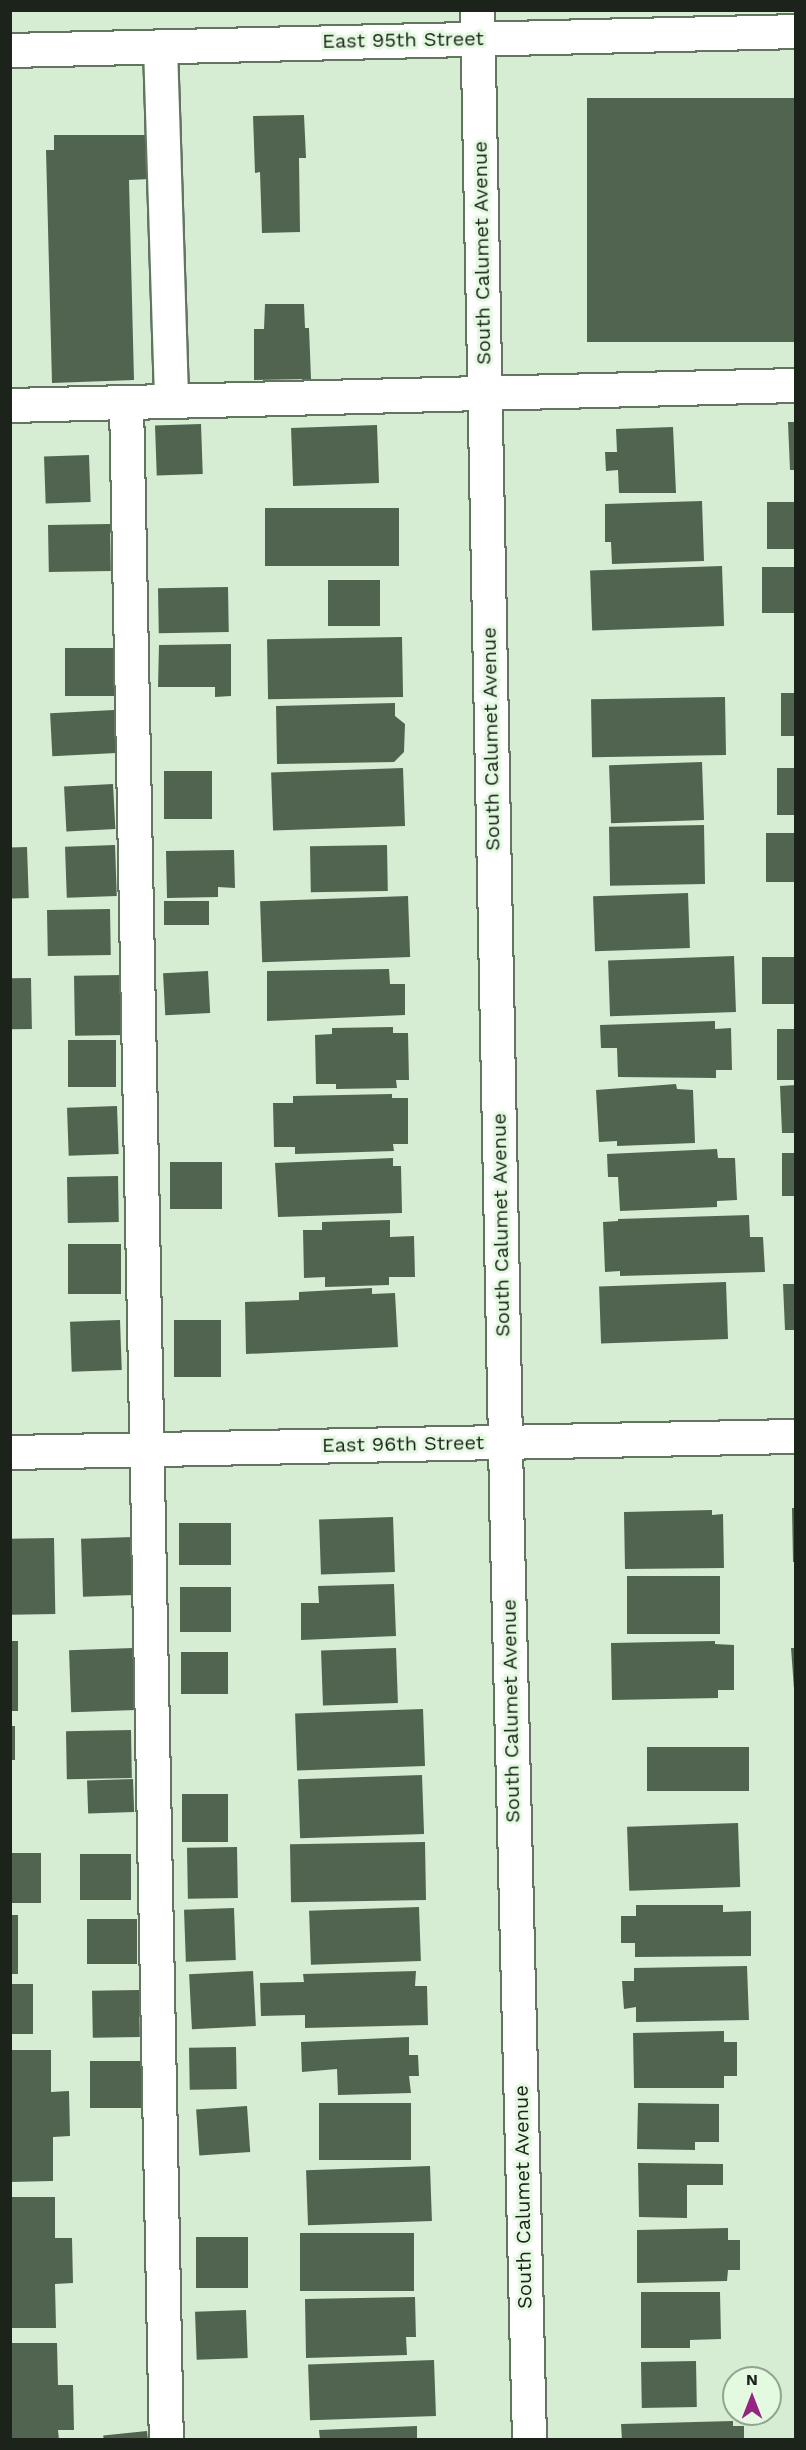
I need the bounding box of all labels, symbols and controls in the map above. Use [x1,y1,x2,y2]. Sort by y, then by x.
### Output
street label: East 95th Street [322,27,484,53]
street label: South Calumet Avenue [468,141,496,365]
street label: South Calumet Avenue [477,627,505,851]
street label: South Calumet Avenue [487,1113,515,1337]
street label: East 96th Street [322,1431,484,1457]
street label: South Calumet Avenue [497,1599,525,1823]
street label: South Calumet Avenue [509,2085,537,2309]
north arrow [722,2366,782,2426]
text: N [746,2370,758,2389]

